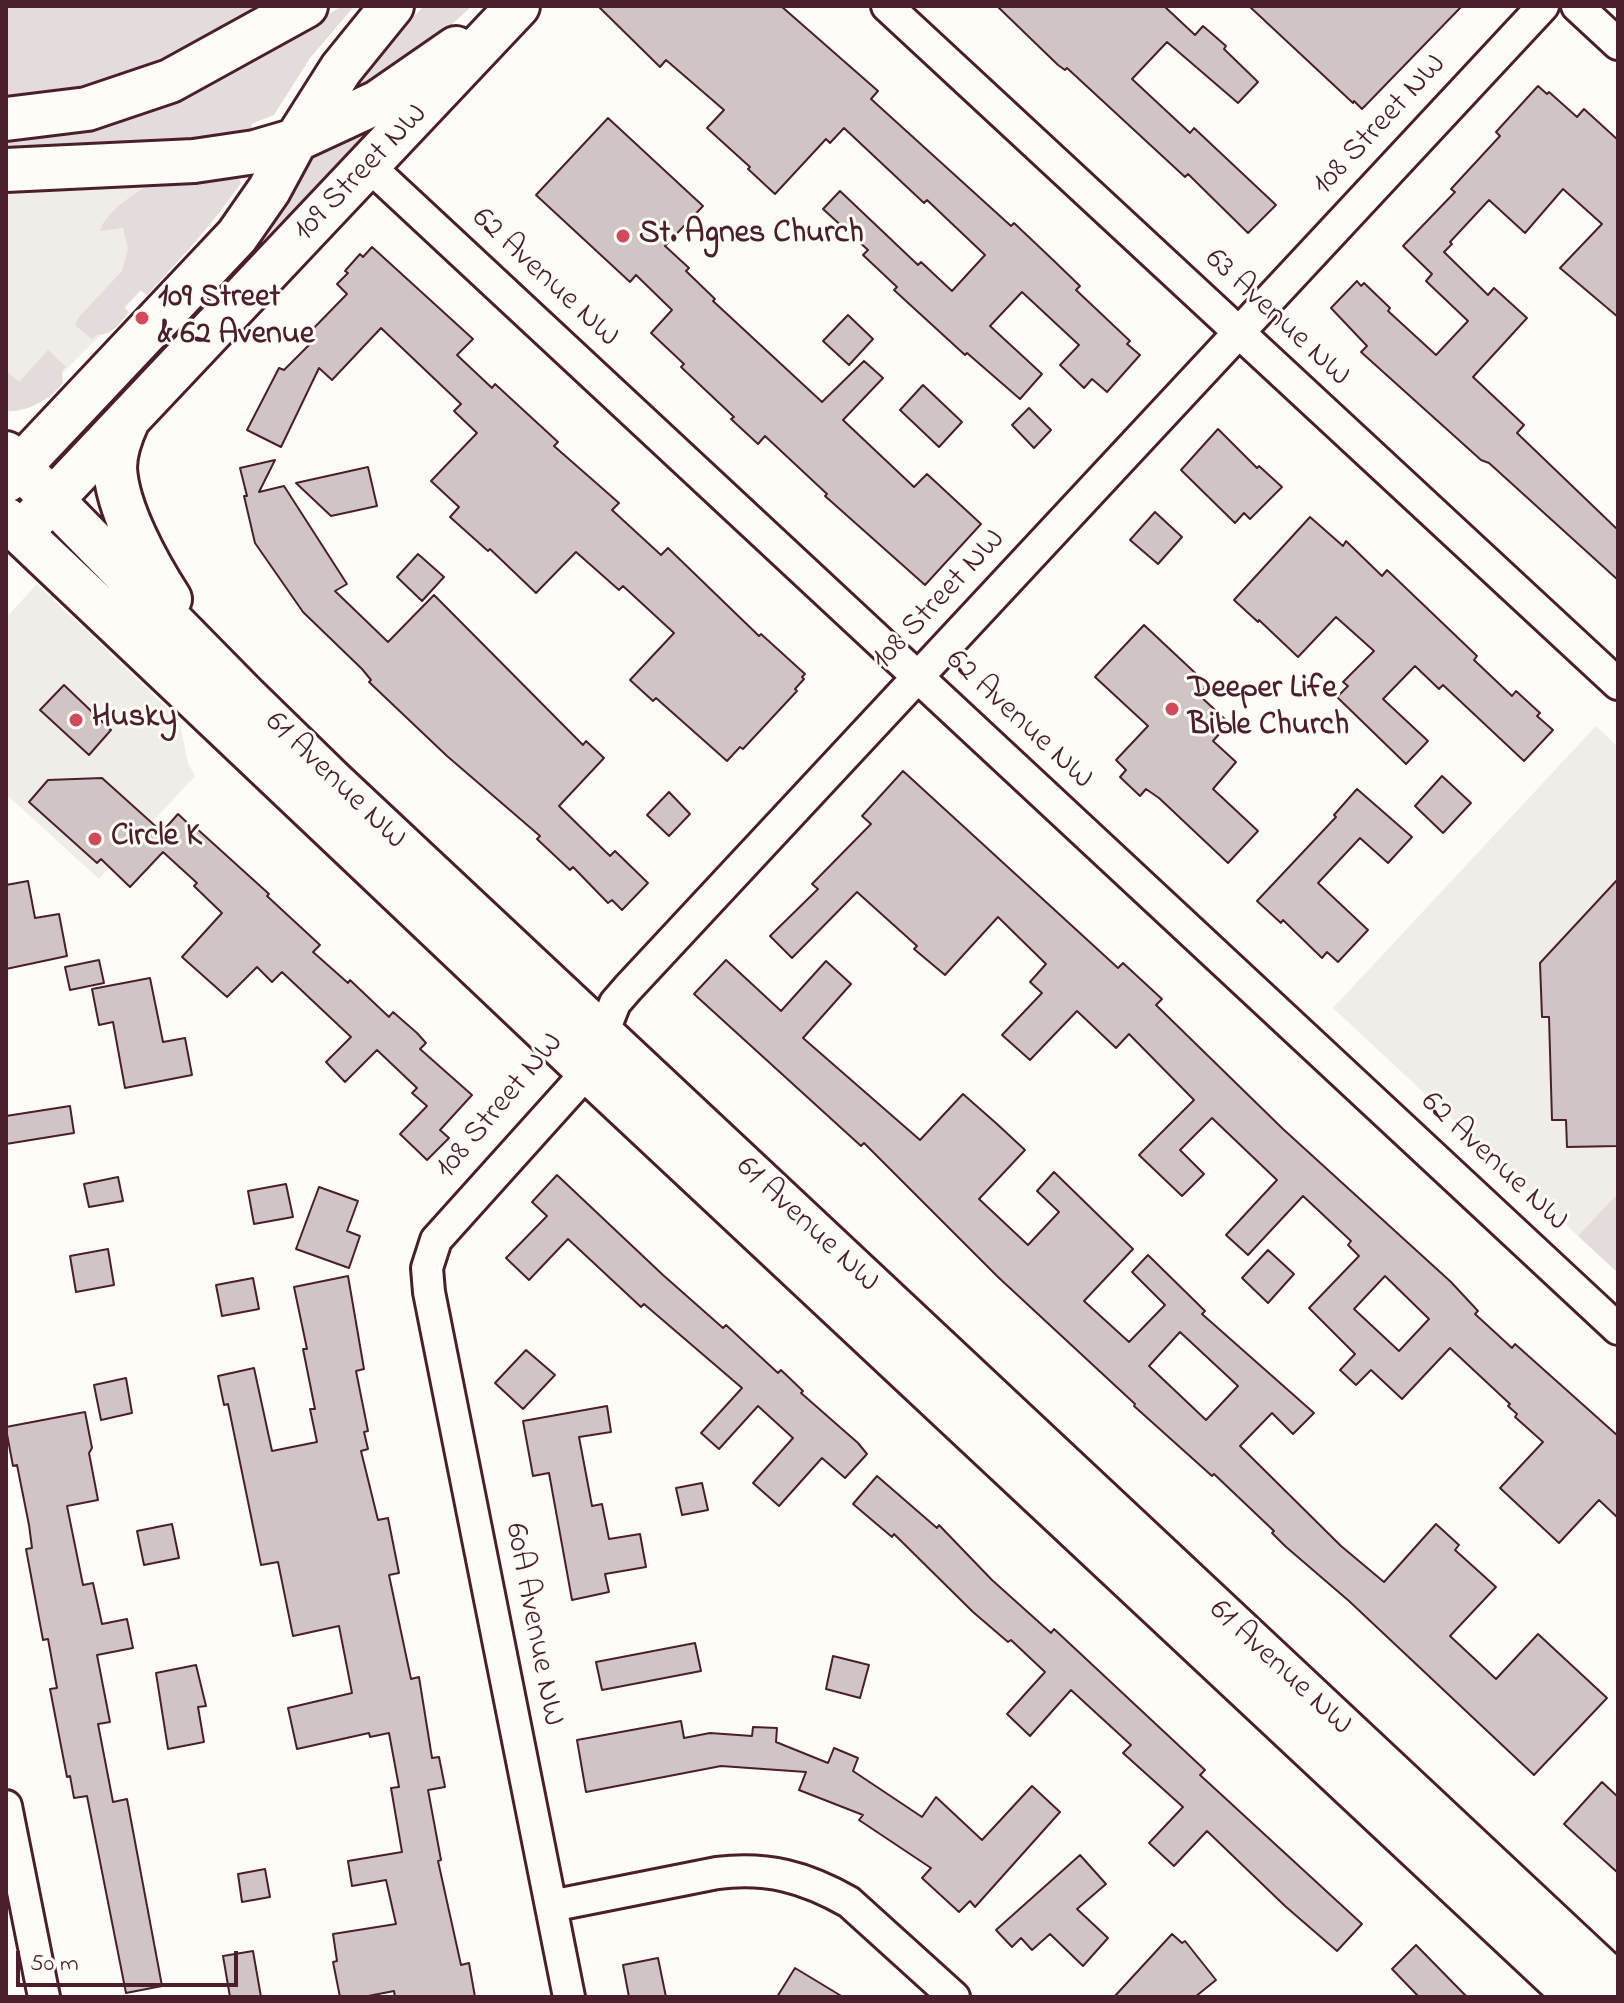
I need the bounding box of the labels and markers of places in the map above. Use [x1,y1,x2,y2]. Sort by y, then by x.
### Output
place label: St. Agnes Church [639,217,864,255]
marker: St. Agnes Church [614,227,632,245]
place label: 109 Street & 62 Avenue [158,281,314,356]
marker: 109 Street & 62 Avenue [133,309,151,327]
place label: Deeper Life Bible Church [1188,672,1349,747]
marker: Deeper Life Bible Church [1163,700,1181,718]
place label: Husky [92,701,177,739]
marker: Husky [67,711,85,729]
place label: Circle K [111,820,202,858]
marker: Circle K [86,830,104,848]

